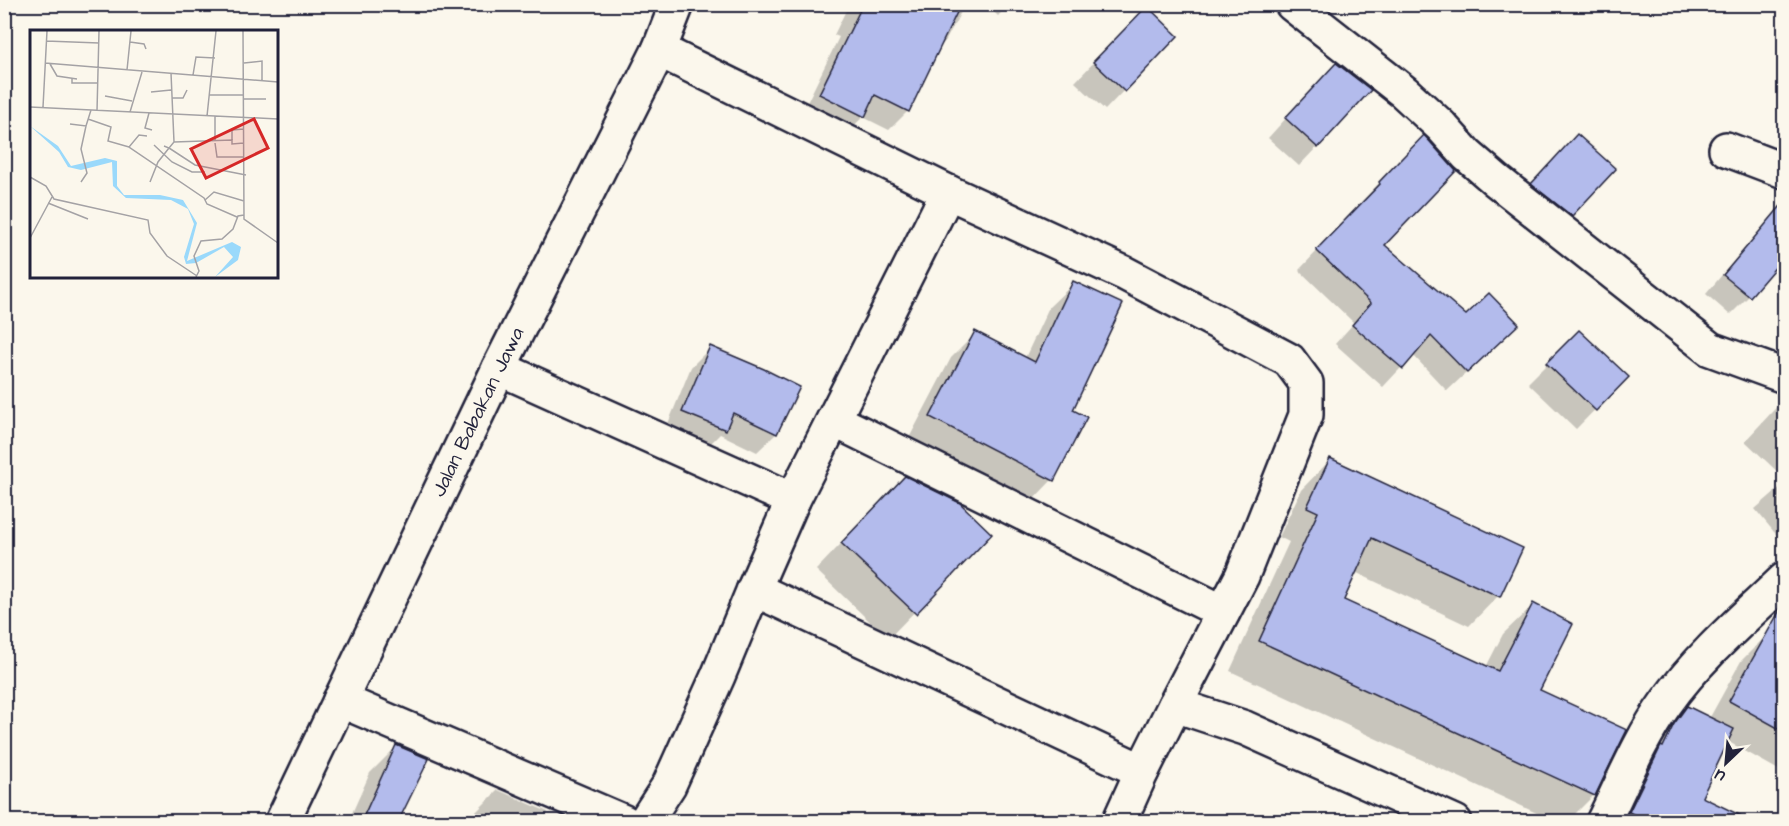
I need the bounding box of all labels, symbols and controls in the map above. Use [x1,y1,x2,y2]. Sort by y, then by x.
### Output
inset map [30,30,278,278]
street label: Jalan Babakan Jawa [425,323,531,501]
north arrow [1696,733,1756,793]
text: U [1711,764,1729,787]

